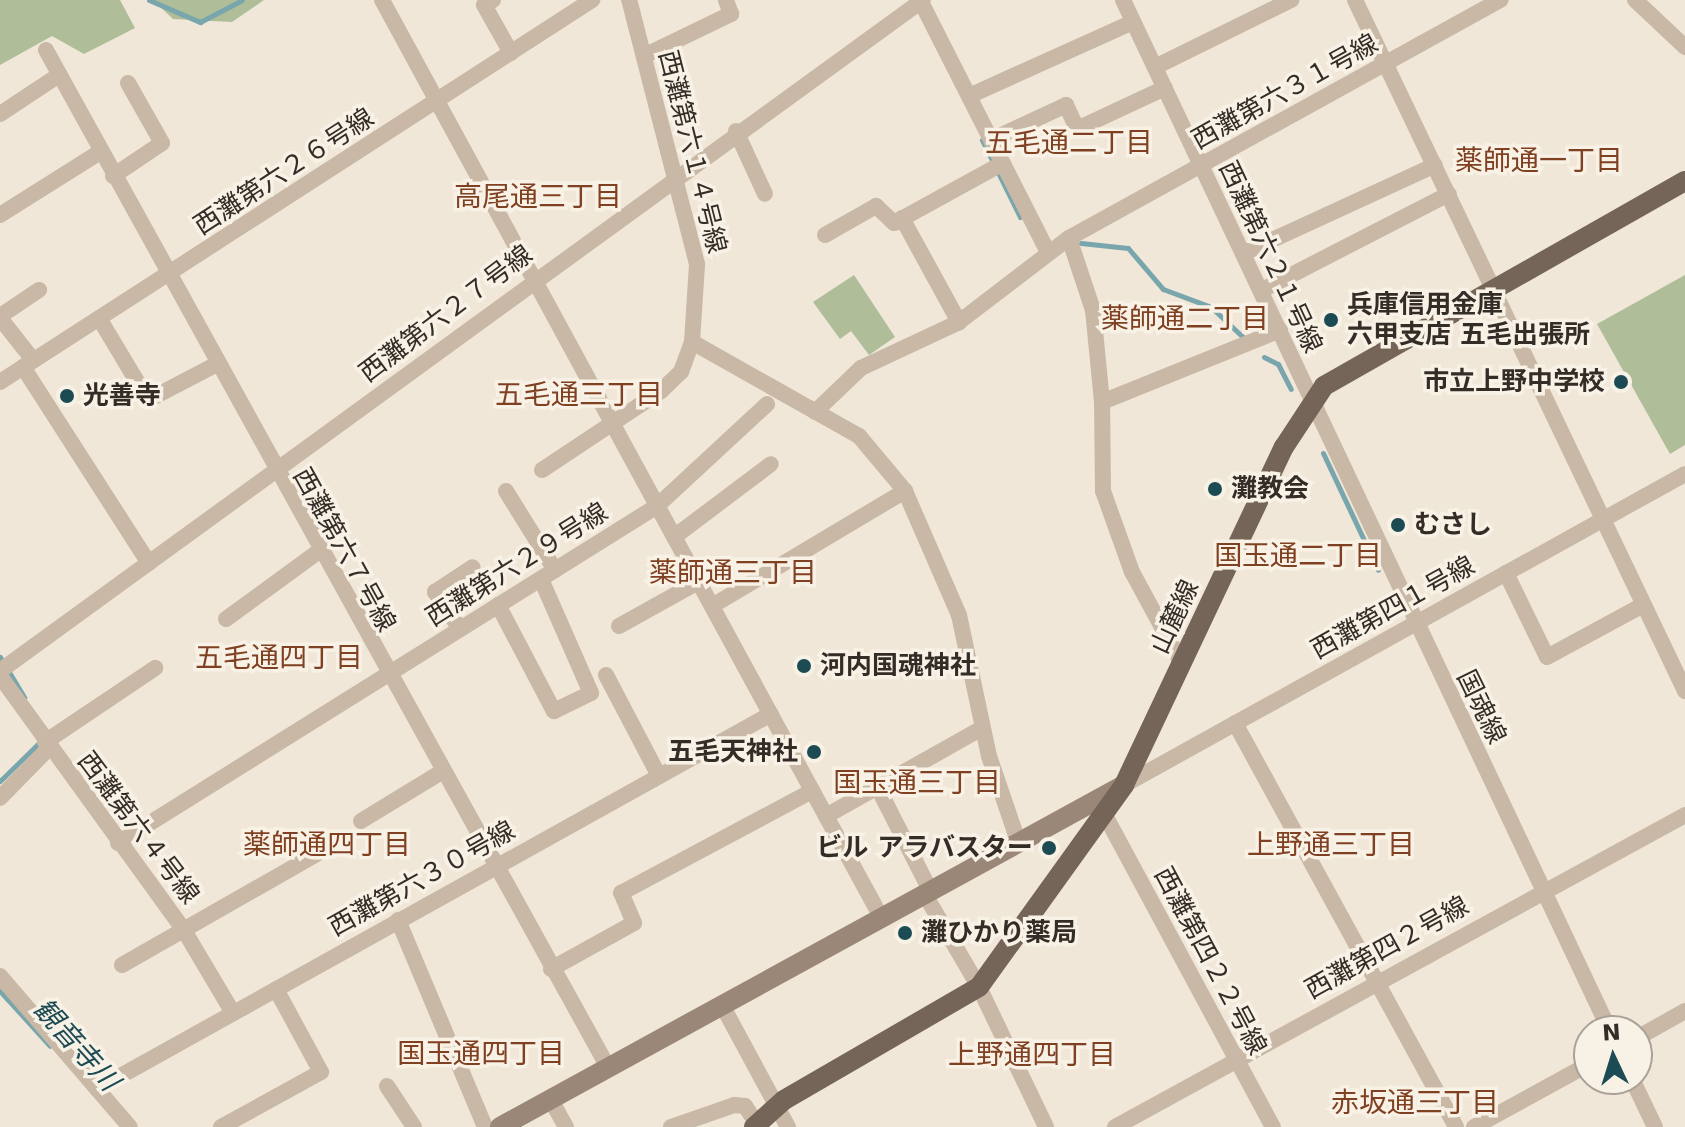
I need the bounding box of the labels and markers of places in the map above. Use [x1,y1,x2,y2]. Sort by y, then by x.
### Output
place label: 兵庫信用金庫 六甲支店 五毛出張所 [1347,289,1590,350]
marker: 兵庫信用金庫 六甲支店 五毛出張所 [1322,311,1340,329]
place label: 市立上野中学校 [1423,366,1605,398]
marker: 市立上野中学校 [1612,373,1630,391]
place label: 光善寺 [83,380,161,412]
marker: 光善寺 [58,387,76,405]
place label: 灘教会 [1231,473,1309,505]
marker: 灘教会 [1206,480,1224,498]
place label: むさし [1414,509,1492,541]
marker: むさし [1389,516,1407,534]
place label: 河内国魂神社 [820,650,976,682]
marker: 河内国魂神社 [795,657,813,675]
place label: 五毛天神社 [668,736,798,768]
marker: 五毛天神社 [805,743,823,761]
place label: ビル アラバスター [816,832,1033,864]
marker: ビル アラバスター [1040,839,1058,857]
place label: 灘ひかり薬局 [921,917,1077,949]
marker: 灘ひかり薬局 [896,924,914,942]

